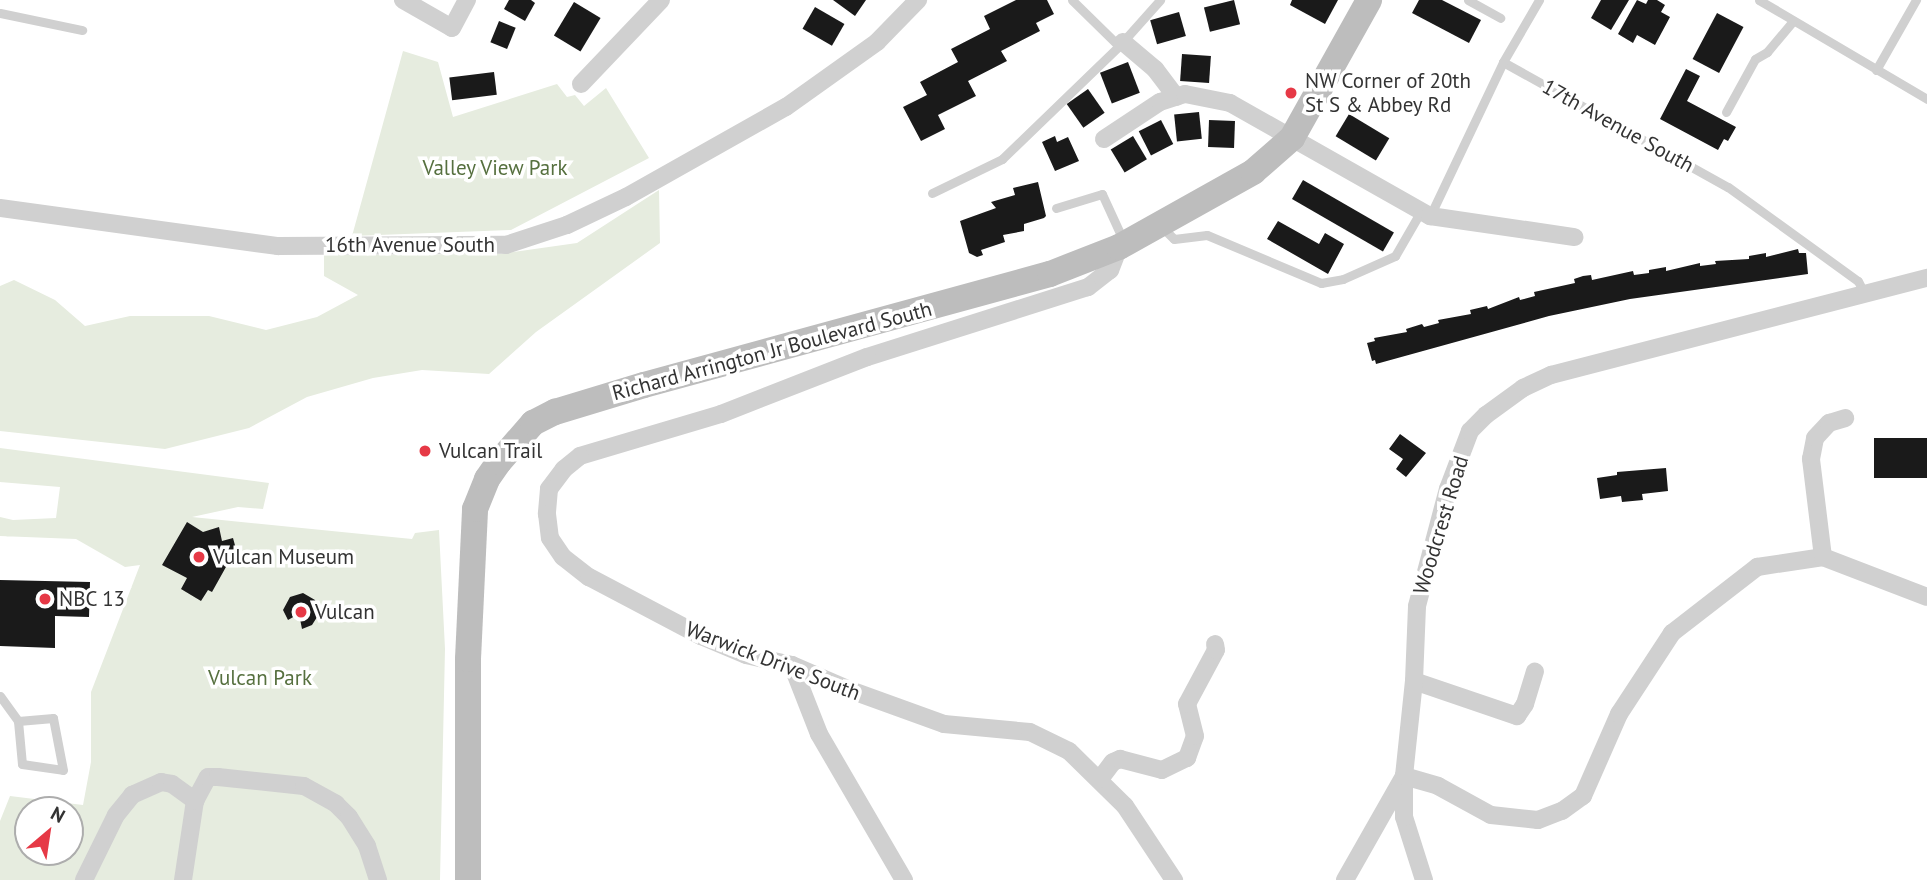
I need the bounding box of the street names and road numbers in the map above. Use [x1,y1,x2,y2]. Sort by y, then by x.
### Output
street label: 17th Avenue South [1537,74,1699,178]
street label: 16th Avenue South [325,232,495,258]
street label: Richard Arrington Jr Boulevard South [609,296,935,406]
street label: Woodcrest Road [1408,453,1474,597]
street label: Warwick Drive South [682,616,864,706]

